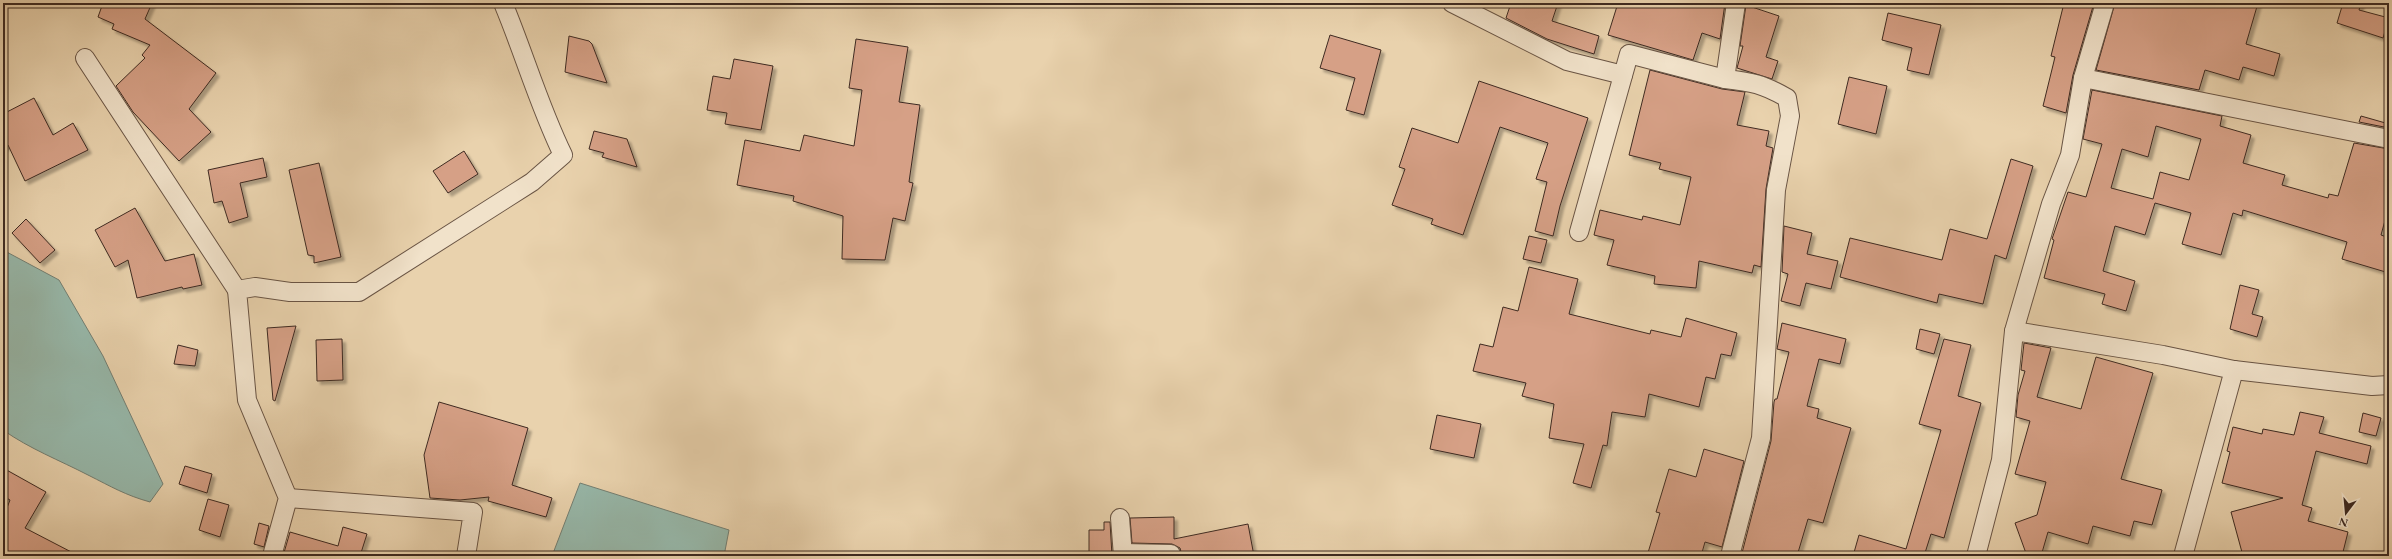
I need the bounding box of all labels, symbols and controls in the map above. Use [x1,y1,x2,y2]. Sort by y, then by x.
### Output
north arrow [2326,493,2366,533]
text: N [2337,515,2349,531]

